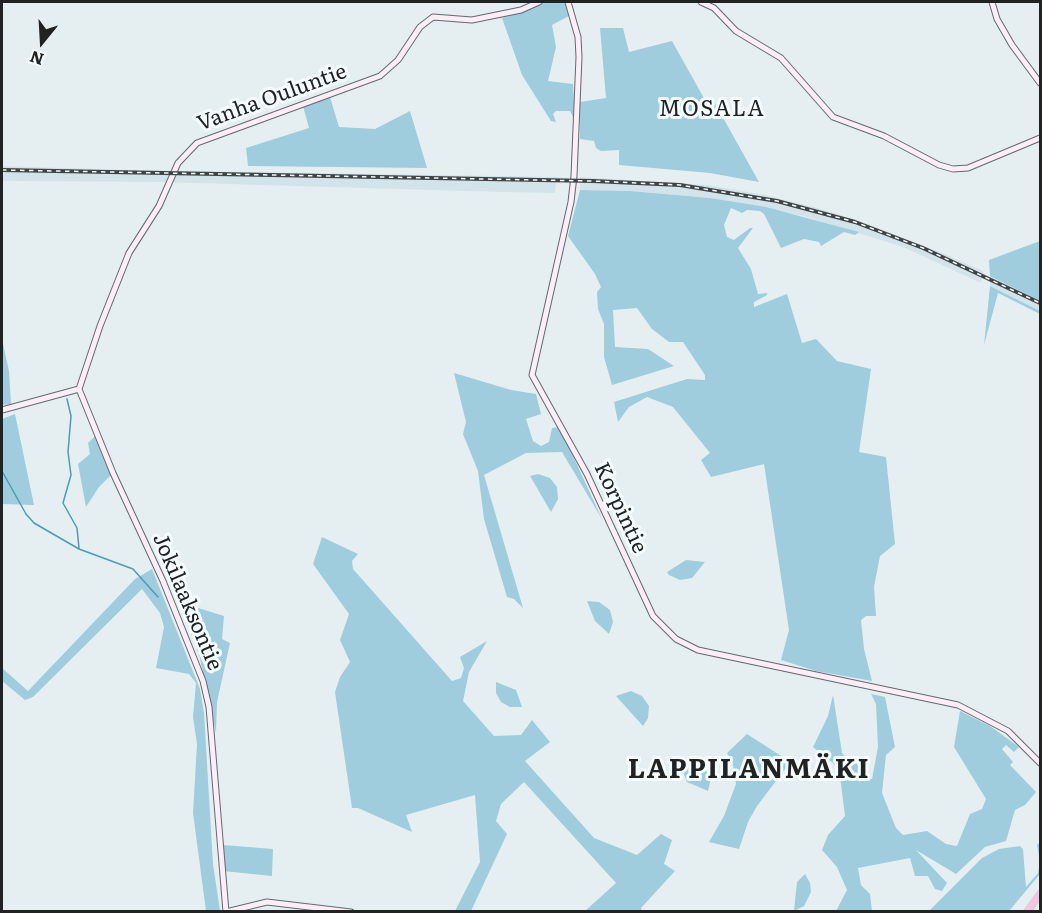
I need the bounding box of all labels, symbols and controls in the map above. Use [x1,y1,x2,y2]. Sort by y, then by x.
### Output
north arrow [12,12,72,72]
text: N [26,46,47,73]
street label: Vanha Ouluntie [194,59,350,137]
district label: MOSALA [659,97,765,123]
street label: Korpintie [588,459,652,557]
street label: Jokilaaksontie [147,530,227,674]
district label: LAPPILANMÄKI [628,754,870,786]

